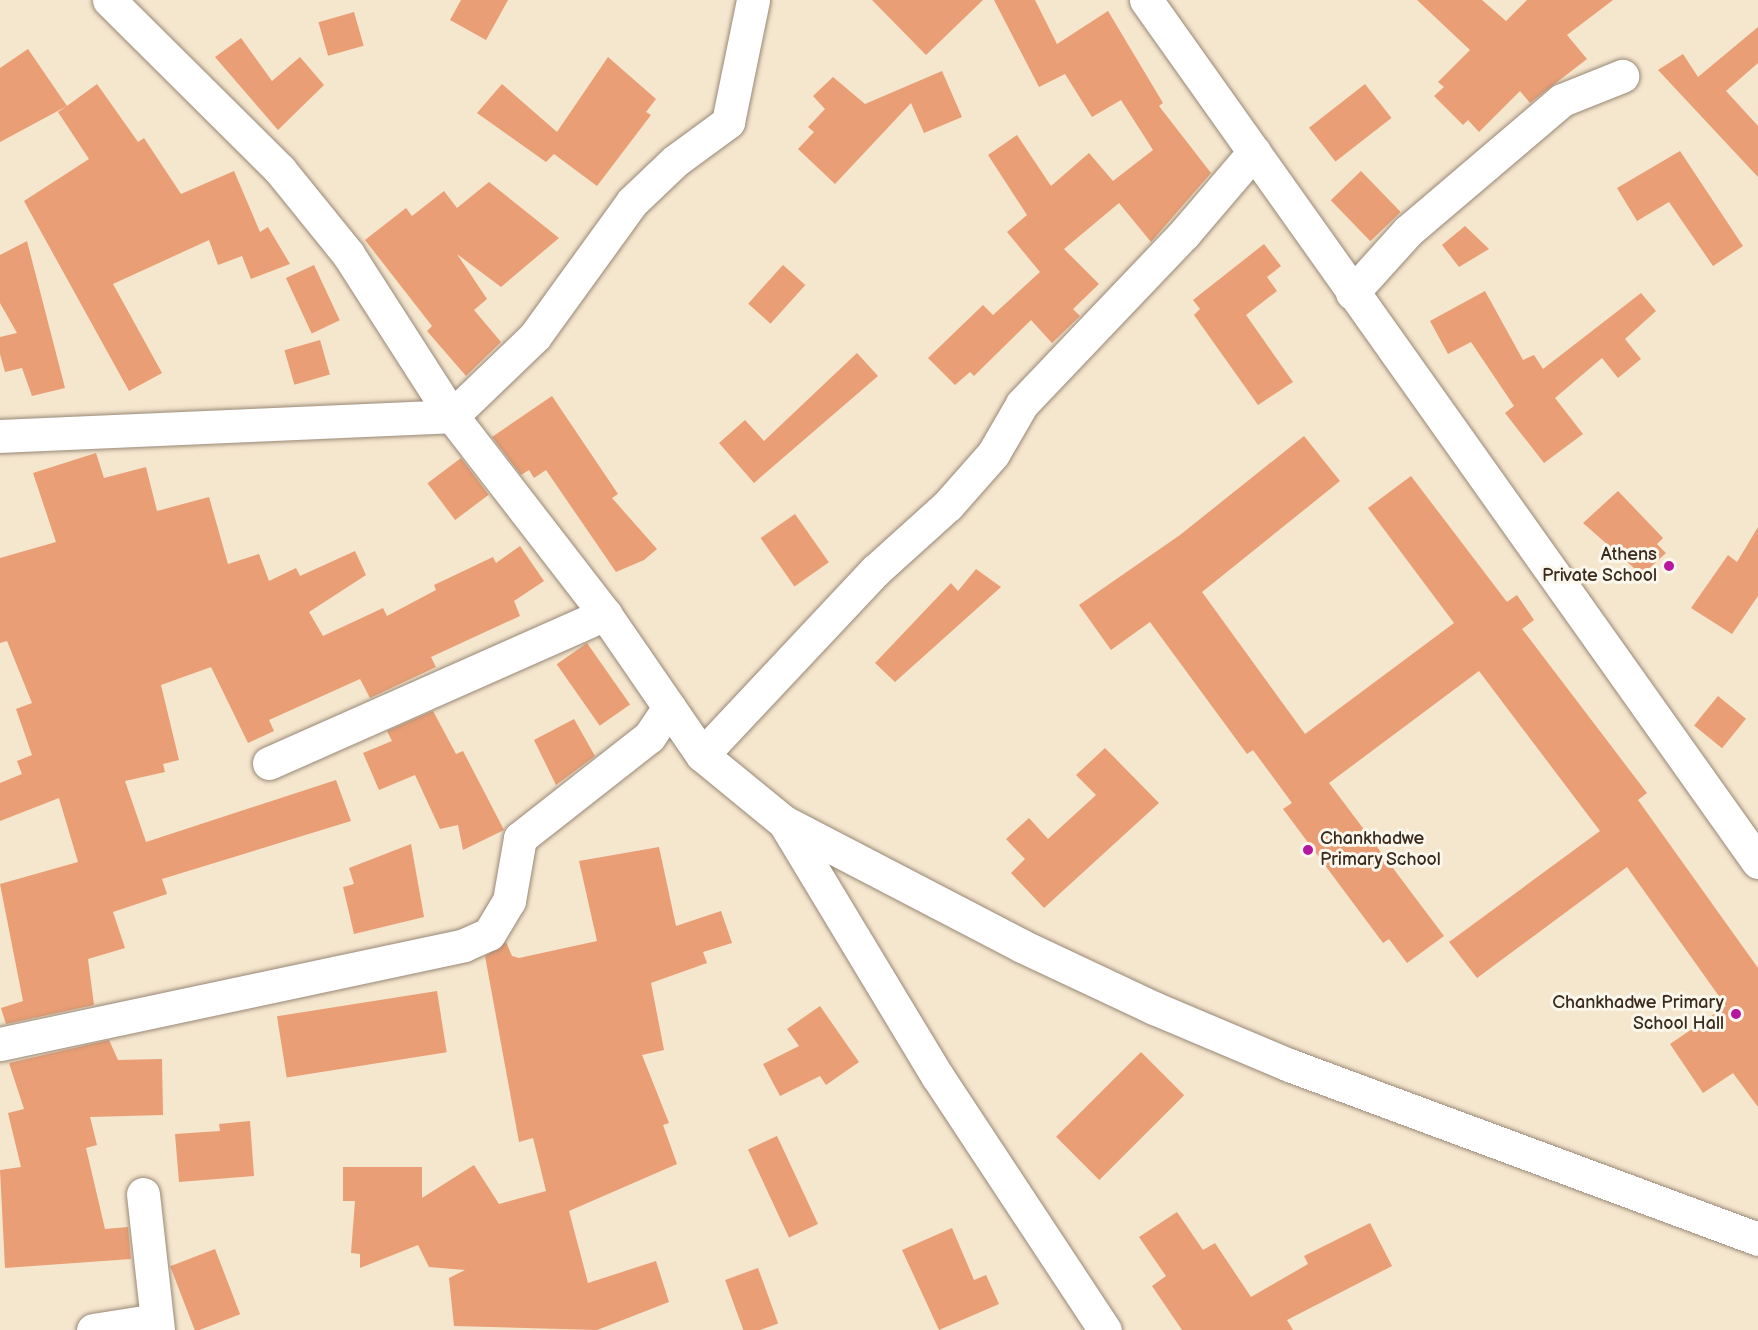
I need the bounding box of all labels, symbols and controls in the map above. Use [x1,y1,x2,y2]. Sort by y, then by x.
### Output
place label: Athens Private School [1542,545,1657,588]
marker: Athens Private School [1662,559,1676,573]
place label: Chankhadwe Primary School [1320,829,1442,872]
marker: Chankhadwe Primary School [1301,843,1315,857]
place label: Chankhadwe Primary School Hall [1552,993,1724,1036]
marker: Chankhadwe Primary School Hall [1729,1007,1743,1021]

